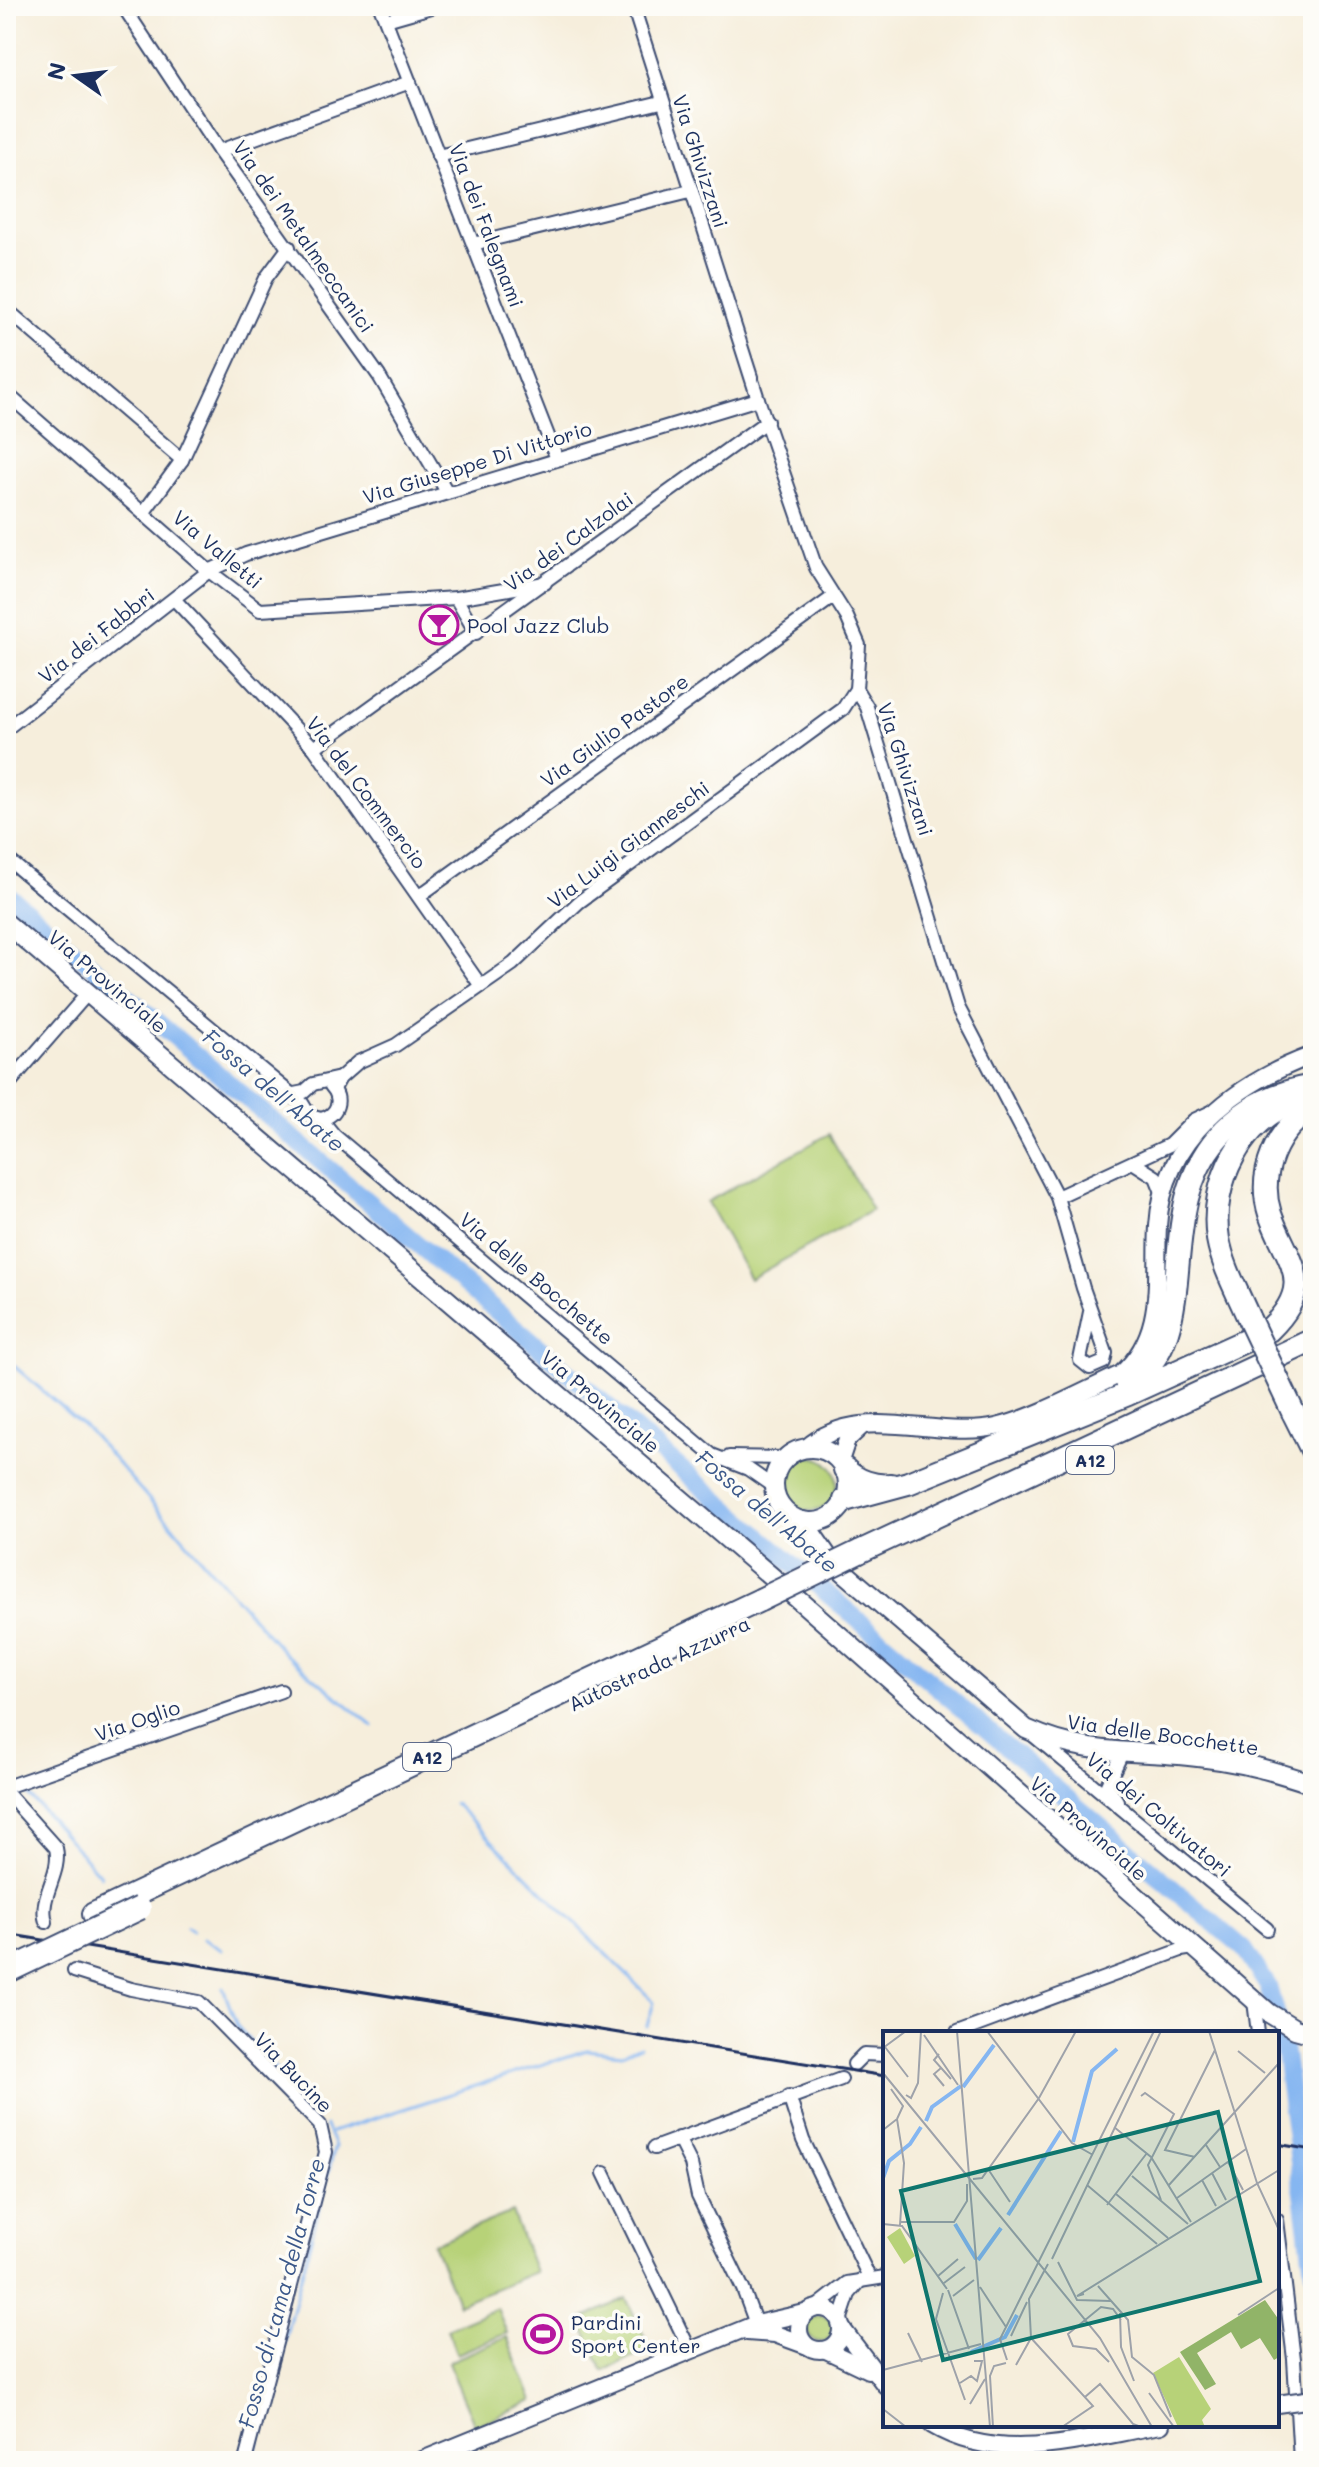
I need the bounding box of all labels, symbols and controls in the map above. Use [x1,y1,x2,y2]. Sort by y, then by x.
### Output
north arrow [36,36,116,116]
text: N [40,59,72,83]
street label: Via Ghivizzani [667,91,735,231]
street label: Via dei Metalmeccanici [228,135,380,337]
street label: Via dei Falegnami [444,139,530,311]
street label: Via Giuseppe Di Vittorio [359,415,595,509]
street label: Via dei Calzolai [498,485,638,597]
street label: Via Valletti [168,504,268,594]
street label: Via dei Fabbri [33,581,159,689]
bar icon: Pool Jazz Club [418,604,460,646]
place label: Pool Jazz Club [467,612,609,638]
street label: Via Giulio Pastore [535,668,693,792]
street label: Via Ghivizzani [872,699,940,839]
street label: Via del Commercio [301,711,433,874]
street label: Via Luigi Gianneschi [542,775,714,913]
street label: Via Provinciale [43,924,173,1038]
water label: Fossa dell'Abate [197,1022,351,1158]
street label: Via delle Bocchette [455,1206,619,1350]
street label: Via Provinciale [536,1344,666,1458]
water label: Fossa dell'Abate [690,1443,844,1579]
road number: A12 [1066,1446,1114,1474]
street label: Autostrada Azzurra [564,1609,754,1717]
street label: Via Oglio [91,1693,183,1747]
street label: Via delle Bocchette [1066,1708,1260,1760]
road number: A12 [403,1743,451,1771]
street label: Via dei Coltivatori [1081,1746,1237,1882]
street label: Via Provinciale [1025,1770,1153,1886]
street label: Via Bucine [249,2026,339,2118]
inset map [883,2031,1279,2427]
water label: Fosso di Lama della Torre [231,2155,331,2431]
place label: Pardini Sport Center [571,2309,701,2358]
sports icon: Pardini Sport Center [522,2313,564,2355]

